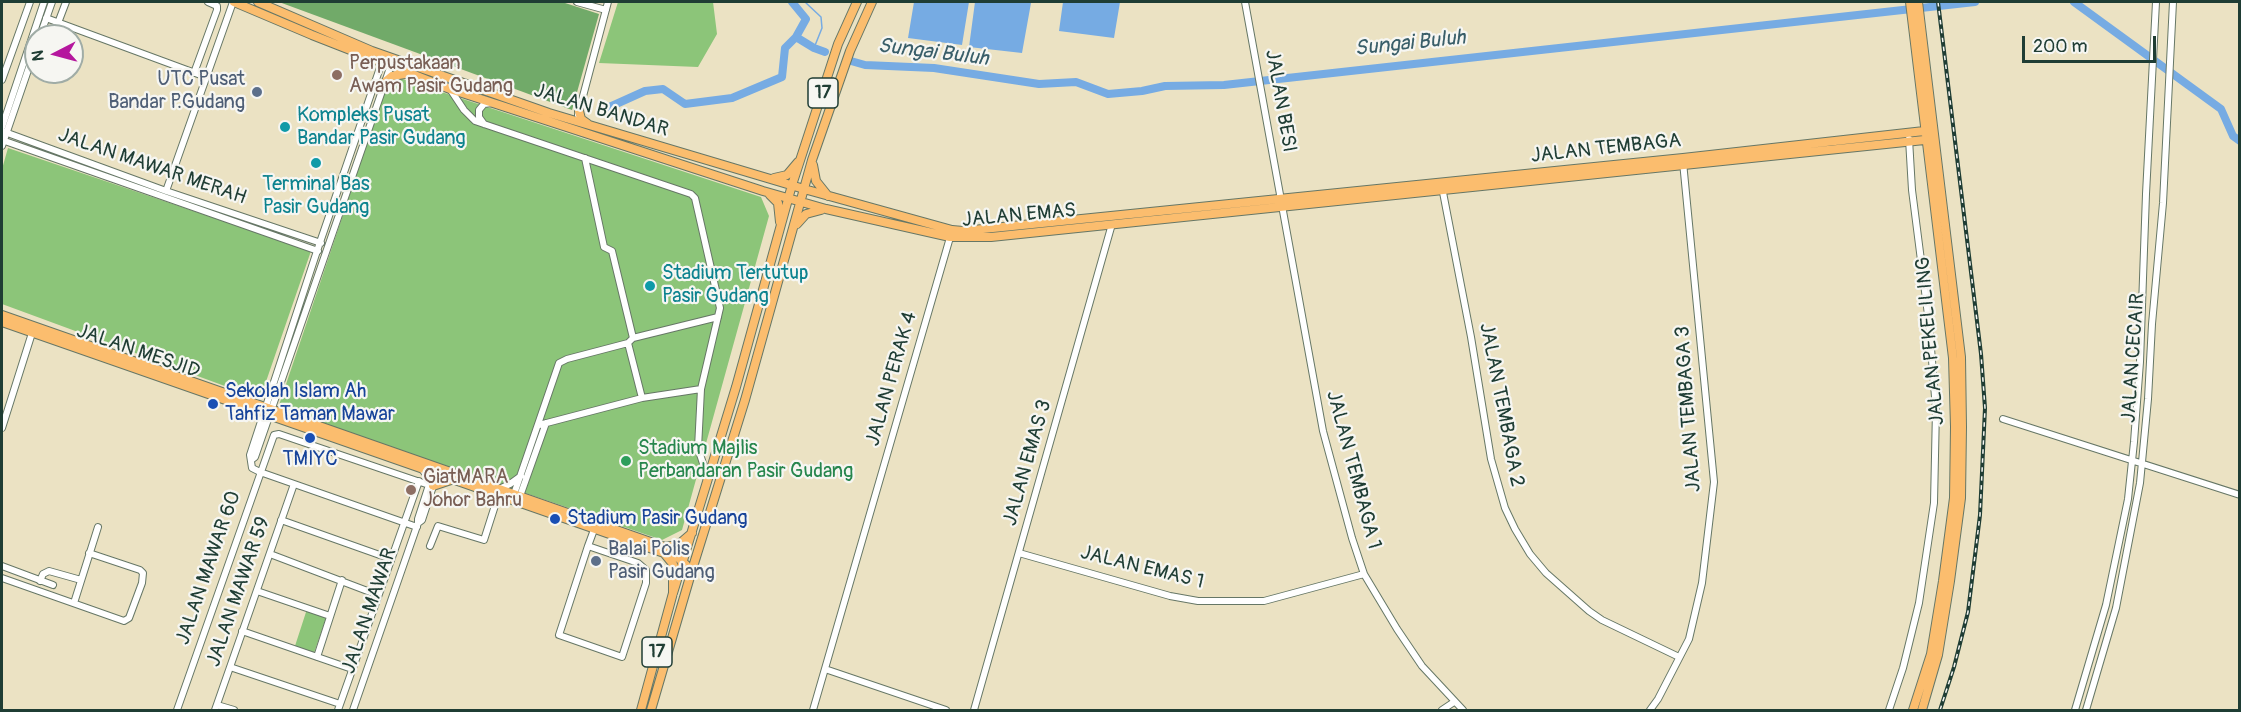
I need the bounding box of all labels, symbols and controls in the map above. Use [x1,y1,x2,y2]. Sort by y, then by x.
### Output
north arrow [24,24,84,84]
scale bar [2025,24,2158,62]
water label: Sungai Buluh [1353,26,1467,62]
water label: Sungai Buluh [876,34,990,72]
text: 200 m [2033,35,2088,58]
street label: JALAN BESI [1259,48,1301,154]
text: N [28,49,49,62]
place label: Perpustakaan Awam Pasir Gudang [349,52,513,99]
place label: UTC Pusat Bandar P.Gudang [108,68,245,115]
marker: Perpustakaan Awam Pasir Gudang [330,68,344,82]
road number: 17 [808,78,838,108]
street label: JALAN BANDAR [531,79,671,143]
marker: UTC Pusat Bandar P.Gudang [250,85,264,99]
place label: Kompleks Pusat Bandar Pasir Gudang [297,104,466,151]
marker: Kompleks Pusat Bandar Pasir Gudang [278,120,292,134]
street label: JALAN MAWAR MERAH [55,123,249,211]
street label: JALAN TEMBAGA [1530,129,1682,169]
marker: Terminal Bas Pasir Gudang [309,156,323,170]
place label: Terminal Bas Pasir Gudang [262,173,370,220]
street label: JALAN EMAS [961,199,1077,233]
street label: JALAN PEKELILING [1912,256,1950,426]
place label: Stadium Tertutup Pasir Gudang [662,262,809,309]
marker: Stadium Tertutup Pasir Gudang [643,279,657,293]
street label: JALAN CECAIR [2117,292,2151,424]
street label: JALAN PERAK 4 [861,309,923,449]
street label: JALAN MESJID [73,320,203,384]
street label: JALAN TEMBAGA 2 [1473,321,1529,489]
street label: JALAN TEMBAGA 3 [1671,325,1707,493]
place label: Sekolah Islam Ah Tahfiz Taman Mawar [225,380,395,427]
street label: JALAN TEMBAGA 1 [1320,388,1386,552]
marker: Sekolah Islam Ah Tahfiz Taman Mawar [206,397,220,411]
street label: JALAN EMAS 3 [999,397,1057,529]
marker: TMIYC [303,431,317,445]
place label: Stadium Majlis Perbandaran Pasir Gudang [638,437,853,484]
place label: TMIYC [282,448,338,472]
marker: Stadium Majlis Perbandaran Pasir Gudang [619,454,633,468]
place label: GiatMARA Johor Bahru [423,466,522,513]
marker: GiatMARA Johor Bahru [404,483,418,497]
street label: JALAN MAWAR 60 [171,488,247,648]
place label: Stadium Pasir Gudang [567,507,748,531]
marker: Stadium Pasir Gudang [548,512,562,526]
street label: JALAN MAWAR 59 [202,514,276,670]
place label: Balai Polis Pasir Gudang [608,538,715,585]
street label: JALAN EMAS 1 [1078,541,1206,595]
street label: JALAN MAWAR [337,545,403,677]
marker: Balai Polis Pasir Gudang [589,554,603,568]
road number: 17 [642,637,672,667]

